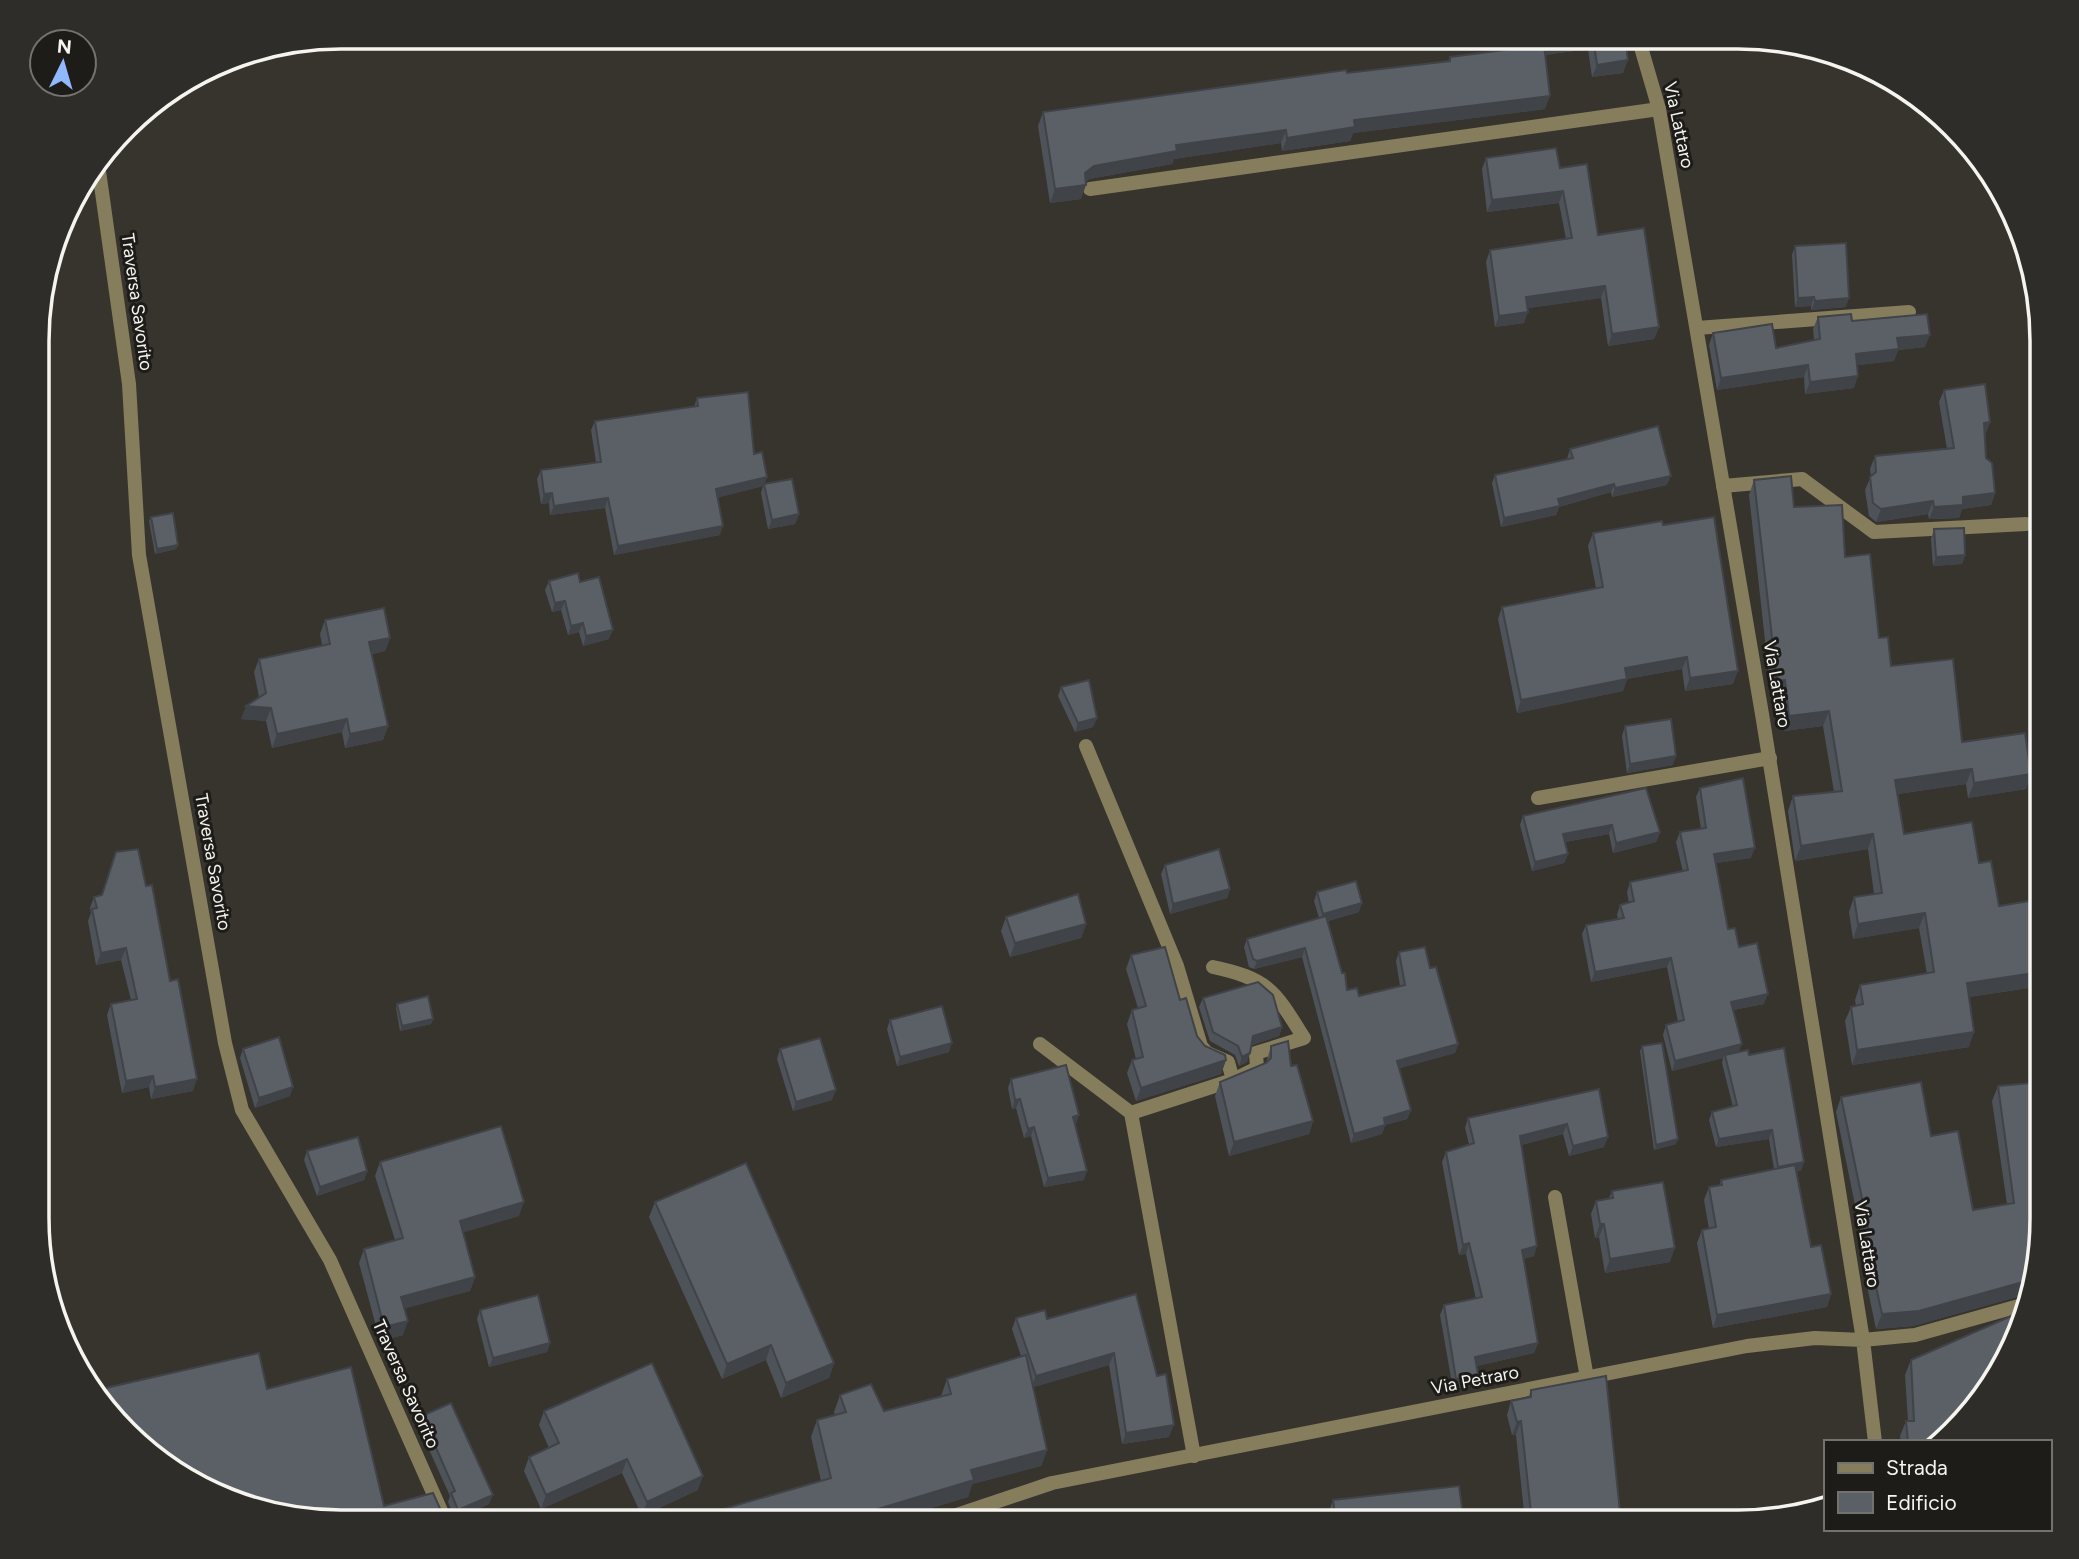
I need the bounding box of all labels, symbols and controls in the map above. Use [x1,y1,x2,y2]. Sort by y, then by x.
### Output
north arrow [28,28,98,98]
text: N [56,34,73,59]
street label: Via Lattaro [1659,80,1699,170]
street label: Traversa Savorito [116,232,158,372]
street label: Via Lattaro [1759,639,1795,729]
street label: Traversa Savorito [190,792,236,932]
street label: Via Lattaro [1849,1199,1885,1289]
street label: Traversa Savorito [368,1316,444,1452]
street label: Via Petraro [1429,1361,1521,1399]
legend [1824,1440,2051,1531]
text: Strada [1886,1455,1948,1480]
text: Edificio [1886,1490,1957,1515]

